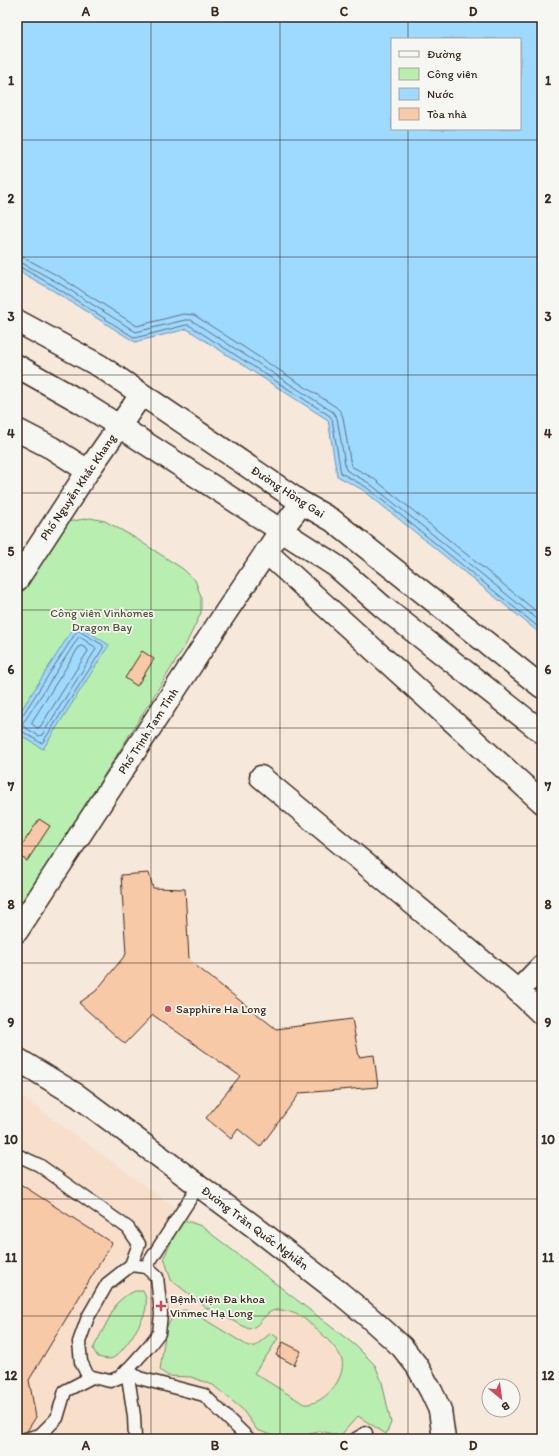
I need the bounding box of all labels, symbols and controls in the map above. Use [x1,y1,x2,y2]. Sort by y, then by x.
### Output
text: A [81,4,91,19]
text: B [211,4,220,19]
text: C [340,4,349,19]
text: D [469,4,478,19]
legend [391,38,521,130]
text: Đường [427,47,462,61]
text: Công viên [427,67,478,81]
text: 1 [8,73,14,88]
text: 1 [545,73,551,88]
text: Nước [427,87,454,101]
text: Tòa nhà [427,107,468,121]
text: 2 [8,191,15,206]
text: 2 [545,191,552,206]
text: 3 [7,309,15,324]
text: 3 [544,309,552,324]
text: 4 [7,426,15,441]
text: 4 [544,426,552,441]
street label: Phố Nguyễn Khắc Khang [37,430,119,543]
street label: Đường Hồng Gai [249,463,327,521]
text: 5 [8,544,15,559]
text: 5 [545,544,552,559]
park label: Công viên Vinhomes Dragon Bay [50,606,154,634]
text: 6 [8,662,15,677]
text: 6 [545,662,552,677]
street label: Phố Trịnh Tam Tỉnh [115,685,181,777]
text: 7 [7,779,15,794]
text: 7 [544,779,552,794]
text: 8 [7,897,15,912]
text: 8 [544,897,552,912]
place label: Sapphire Ha Long [176,1002,267,1016]
marker: Sapphire Ha Long [163,1004,173,1014]
text: 9 [8,1015,15,1030]
text: 9 [545,1015,552,1030]
text: 10 [4,1132,18,1147]
text: 10 [541,1132,555,1147]
street label: Đường Trần Quốc Nghiễn [199,1183,311,1273]
text: 11 [5,1250,17,1265]
text: 11 [542,1250,554,1265]
place label: Bệnh viện Đa khoa Vinmec Hạ Long [170,1292,266,1320]
marker: Bệnh viện Đa khoa Vinmec Hạ Long [155,1300,167,1312]
text: 12 [5,1368,18,1383]
text: 12 [542,1368,555,1383]
north arrow [481,1378,521,1418]
text: B [499,1399,512,1414]
text: A [81,1438,91,1453]
text: B [211,1438,220,1453]
text: C [340,1438,349,1453]
text: D [469,1438,478,1453]

